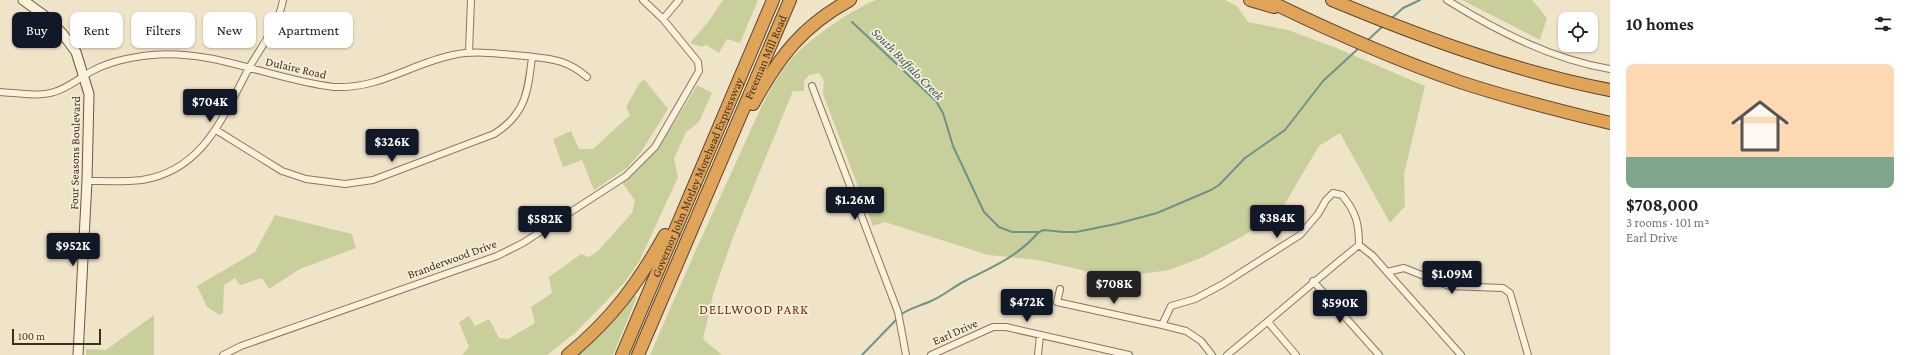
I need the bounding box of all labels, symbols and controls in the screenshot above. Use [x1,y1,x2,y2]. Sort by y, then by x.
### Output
chip: Buy [12,12,62,48]
chip: Rent [70,12,123,48]
chip: Filters [131,12,195,48]
chip: New [203,12,256,48]
chip: Apartment [264,12,353,48]
street label: Freeman Mill Road [741,12,790,101]
map controls [1558,12,1598,52]
button: locate [1558,12,1598,52]
icon: filters [1872,13,1894,35]
text: 10 homes [1626,15,1694,34]
water label: South Buffalo Creek [869,25,948,104]
street label: Dulaire Road [264,54,328,82]
street label: Governor John Motley Morehead Expressway [649,75,746,280]
pin: $704K [182,89,238,123]
icon: home [1724,90,1796,162]
text: $704K [192,94,228,109]
street label: Four Seasons Boulevard [67,95,83,210]
pin: $326K [364,129,420,163]
text: $326K [375,134,409,149]
pin: $1.26M [822,187,888,221]
text: $1.26M [835,192,875,207]
text: $708,000 [1626,196,1698,215]
pin: $384K [1249,205,1305,239]
pin: $582K [517,206,573,240]
text: $384K [1259,210,1295,225]
text: $582K [527,211,563,226]
text: 3 rooms · 101 m² [1626,215,1709,230]
text: Earl Drive [1626,230,1678,245]
pin: $952K [45,233,101,267]
street label: Branderwood Drive [406,236,498,282]
text: $952K [56,238,90,253]
pin: $1.09M [1419,261,1485,295]
text: $1.09M [1432,266,1472,281]
pin: $708K [1086,271,1142,305]
text: $708K [1096,276,1132,291]
pin: $472K [999,289,1055,323]
pin: $590K [1312,290,1368,324]
text: $472K [1010,294,1044,309]
text: $590K [1322,295,1358,310]
district label: DELLWOOD PARK [699,302,809,317]
street label: Earl Drive [930,316,980,348]
scale bar [12,327,101,346]
text: 100 m [18,330,45,342]

